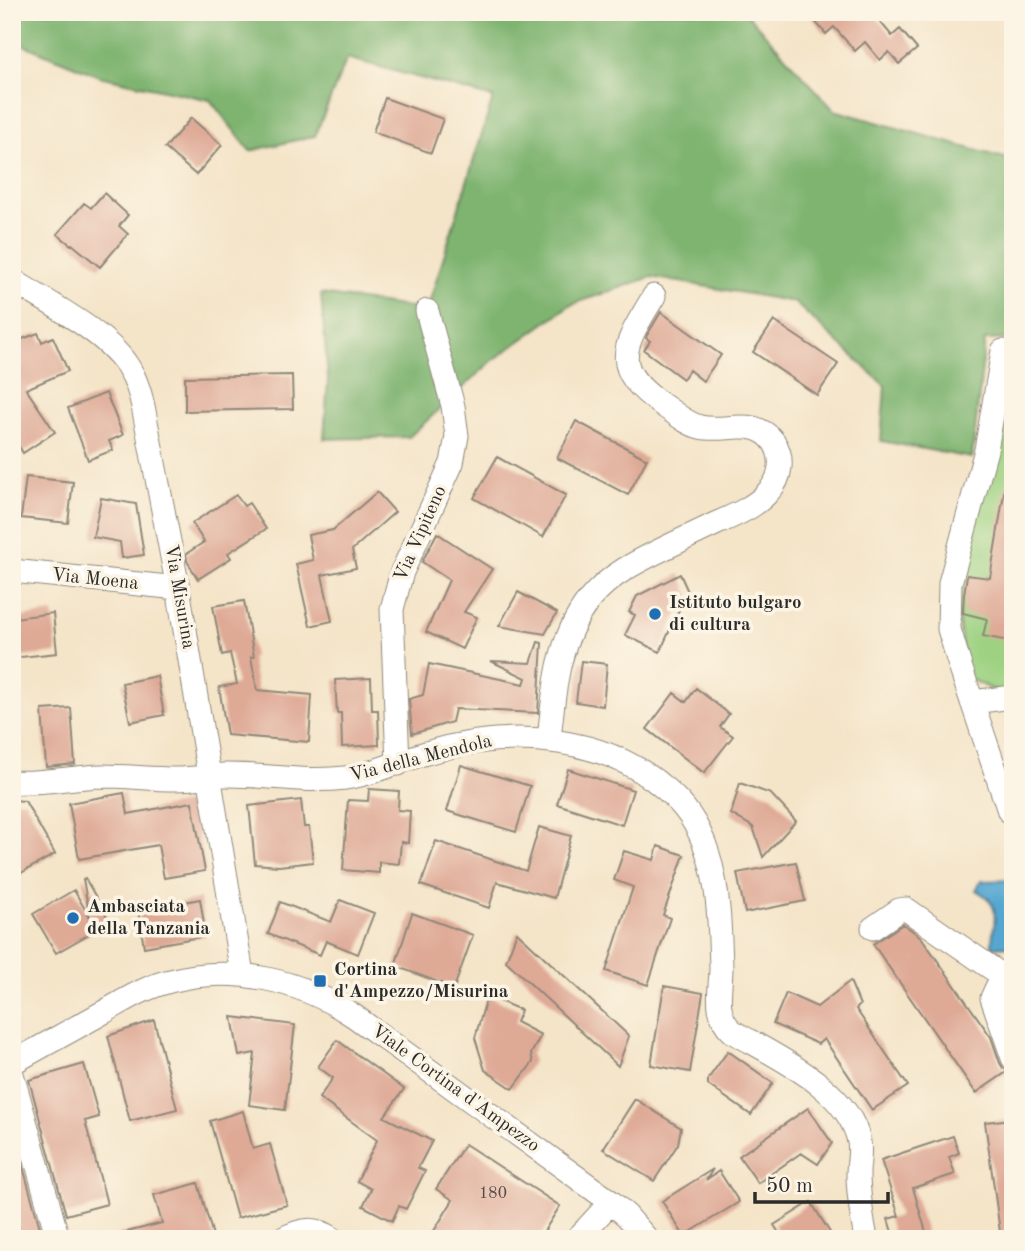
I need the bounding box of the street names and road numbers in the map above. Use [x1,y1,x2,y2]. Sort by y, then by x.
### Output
street label: Via Vipiteno [391,483,451,585]
street label: Via Misurina [160,543,198,651]
street label: Via Moena [51,566,140,594]
street label: Via della Mendola [348,732,495,786]
street label: Viale Cortina d'Ampezzo [367,1022,543,1156]

